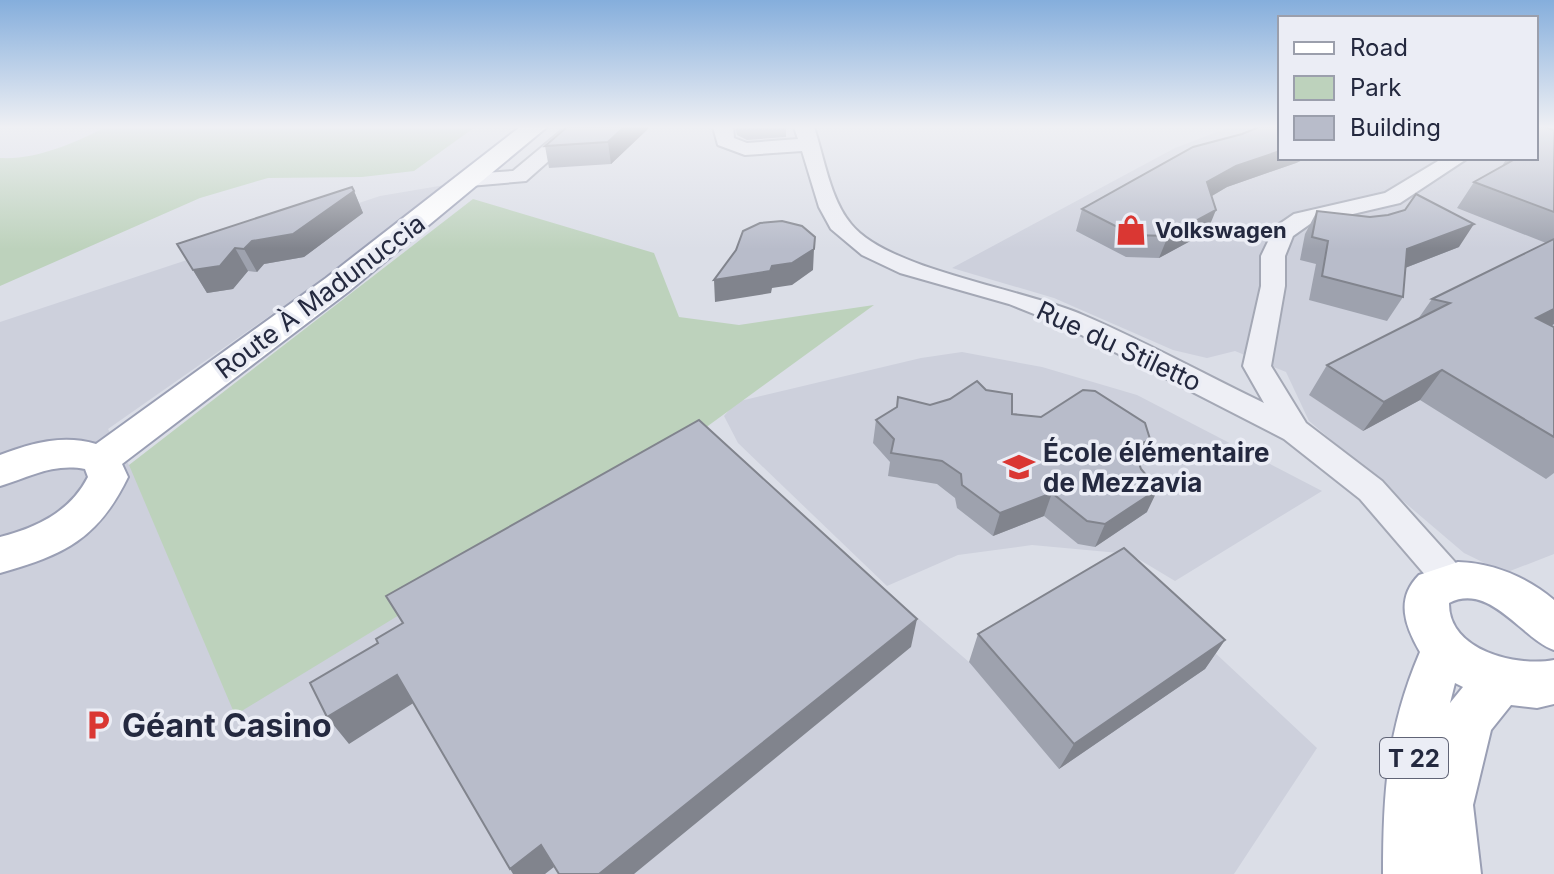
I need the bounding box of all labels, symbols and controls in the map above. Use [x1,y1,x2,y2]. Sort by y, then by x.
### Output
legend [1278,16,1538,160]
text: Road [1350,33,1408,62]
text: Park [1350,73,1401,102]
text: Building [1350,113,1441,142]
street label: Route À Madunuccia [209,207,431,385]
shop icon: Volkswagen [1114,213,1148,247]
place label: Volkswagen [1155,217,1287,243]
street label: Rue du Stiletto [1032,294,1206,398]
place label: École élémentaire de Mezzavia [1043,437,1269,498]
school or university icon: École élémentaire de Mezzavia [1002,450,1036,484]
place label: Géant Casino [122,706,332,745]
parking icon: Géant Casino [81,708,115,742]
road number: T 22 [1380,738,1448,778]

